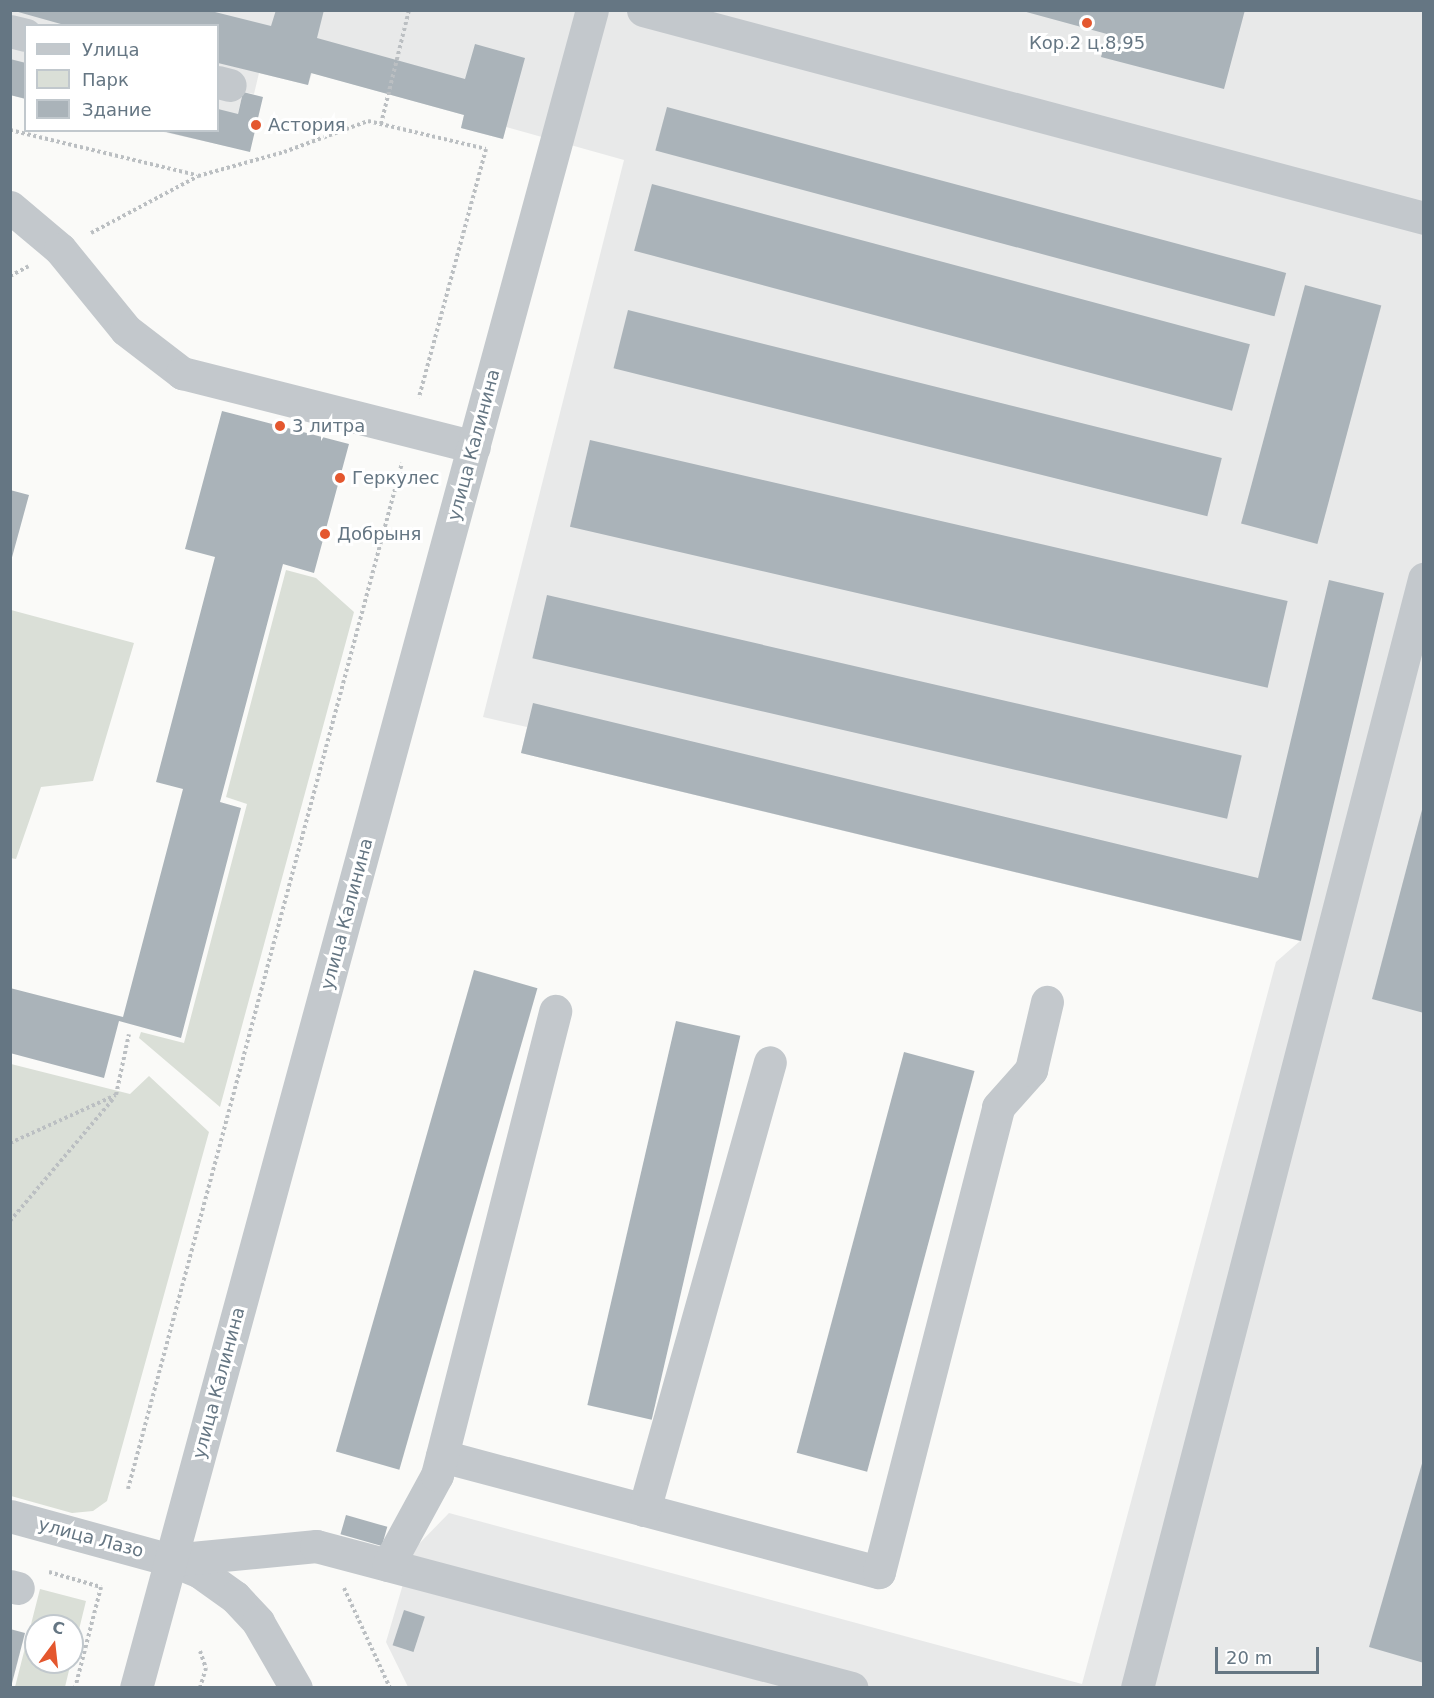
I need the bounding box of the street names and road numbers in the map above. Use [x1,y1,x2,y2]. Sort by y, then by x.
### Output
street label: улица Калинина [443,367,505,523]
street label: улица Калинина [316,836,378,992]
street label: улица Калинина [188,1305,250,1461]
street label: улица Лазо [36,1514,146,1562]

